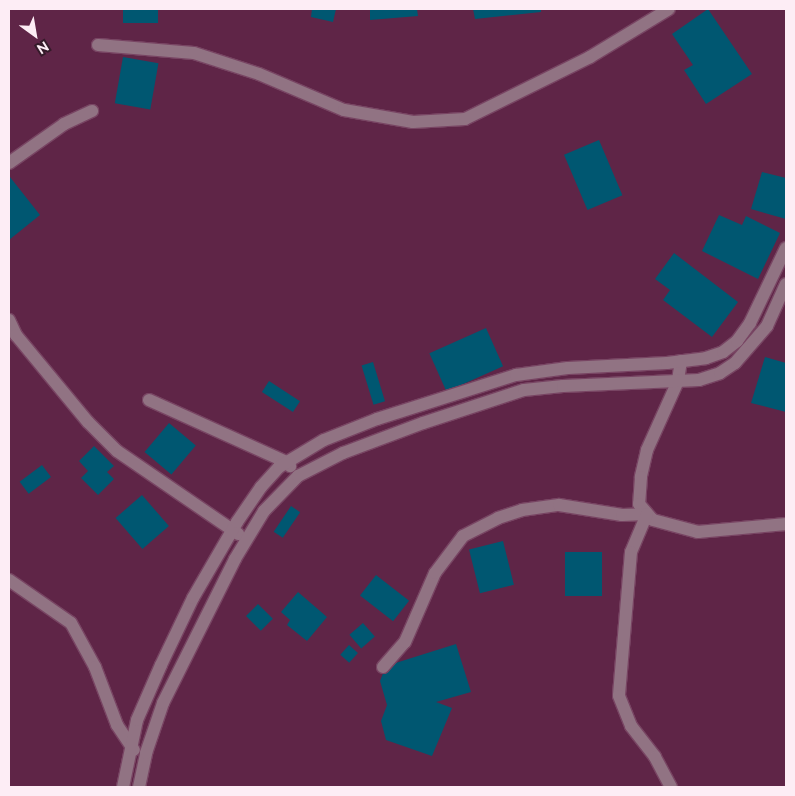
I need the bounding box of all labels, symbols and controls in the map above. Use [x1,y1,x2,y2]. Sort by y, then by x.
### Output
north arrow [10,10,60,60]
text: N [34,38,52,57]

